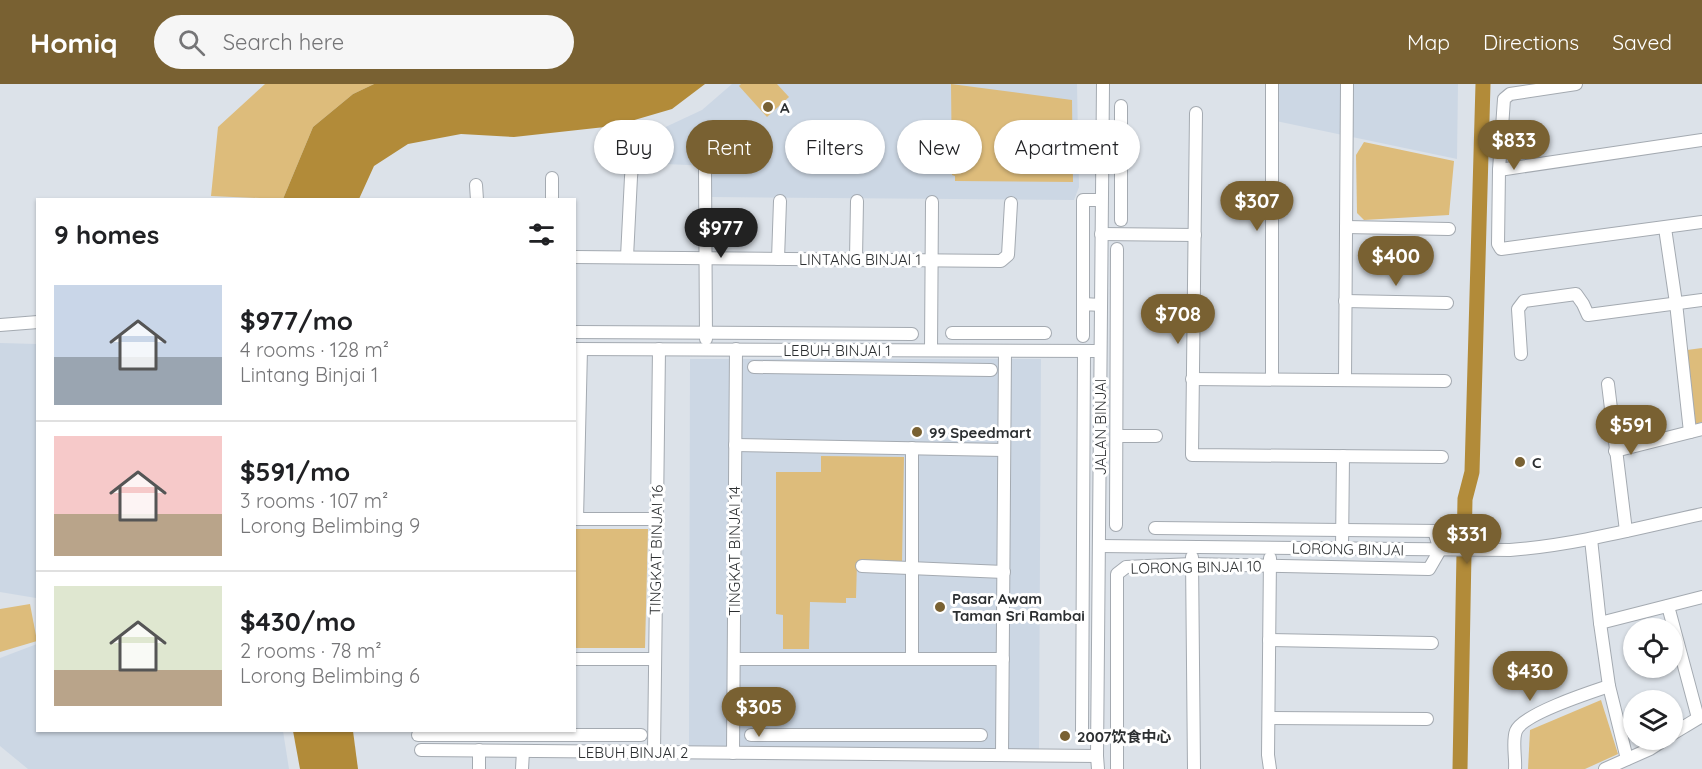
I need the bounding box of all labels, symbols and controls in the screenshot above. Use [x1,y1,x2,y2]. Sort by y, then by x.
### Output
search box [154,15,574,69]
text: Homiq [30,25,118,60]
icon: search [175,26,208,59]
text: Search here [223,28,344,56]
text: Map [1407,29,1450,55]
text: Directions [1483,29,1579,55]
text: Saved [1612,29,1672,55]
place label: A [780,98,790,117]
marker: A [761,100,775,114]
chip: Buy [594,120,674,174]
chip: Rent [686,120,773,174]
chip: Filters [785,120,885,174]
chip: New [897,120,982,174]
chip: Apartment [994,120,1140,174]
pin: $833 [1478,120,1550,171]
text: $833 [1492,127,1536,152]
pin: $307 [1221,181,1293,232]
text: $307 [1234,188,1280,213]
pin: $977 [685,208,757,259]
text: $977 [699,215,743,240]
text: 9 homes [54,218,159,251]
icon: filters [525,218,558,251]
pin: $400 [1360,236,1432,287]
text: $400 [1372,243,1420,268]
street label: LINTANG BINJAI 1 [799,250,921,269]
pin: $708 [1142,294,1214,345]
text: $708 [1155,301,1201,326]
text: $977/mo [240,304,353,337]
icon: home [102,309,174,381]
text: 4 rooms · 128 m² [240,337,389,362]
street label: LEBUH BINJAI 1 [783,341,891,360]
text: Lintang Binjai 1 [240,362,378,387]
street label: JALAN BINJAI [1091,378,1110,476]
pin: $591 [1595,405,1667,456]
text: $591 [1610,412,1652,437]
place label: 99 Speedmart [929,423,1032,442]
marker: 99 Speedmart [910,425,924,439]
place label: C [1532,453,1542,472]
text: $591/mo [240,455,350,488]
marker: C [1513,455,1527,469]
icon: home [102,460,174,532]
street label: TINGKAT BINJAI 16 [645,485,667,615]
street label: TINGKAT BINJAI 14 [725,486,744,616]
text: 3 rooms · 107 m² [240,488,388,513]
text: Lorong Belimbing 9 [240,513,420,538]
pin: $331 [1431,514,1503,565]
text: $331 [1446,521,1488,546]
street label: LORONG BINJAI [1292,539,1404,559]
street label: LORONG BINJAI 10 [1130,556,1262,578]
place label: Pasar Awam Taman Sri Rambai [952,589,1085,625]
marker: Pasar Awam Taman Sri Rambai [933,600,947,614]
text: $430/mo [240,605,356,638]
icon: home [102,610,174,682]
map controls [1623,618,1683,750]
button: locate [1623,618,1683,678]
text: 2 rooms · 78 m² [240,638,382,663]
pin: $430 [1494,651,1566,702]
text: $430 [1507,658,1553,683]
text: Lorong Belimbing 6 [240,663,420,688]
pin: $305 [723,687,795,738]
button: layers [1623,690,1683,750]
text: $305 [736,694,782,719]
place label: 2007饮食中心 [1077,727,1172,746]
marker: 2007饮食中心 [1058,729,1072,743]
street label: LEBUH BINJAI 2 [578,743,688,762]

